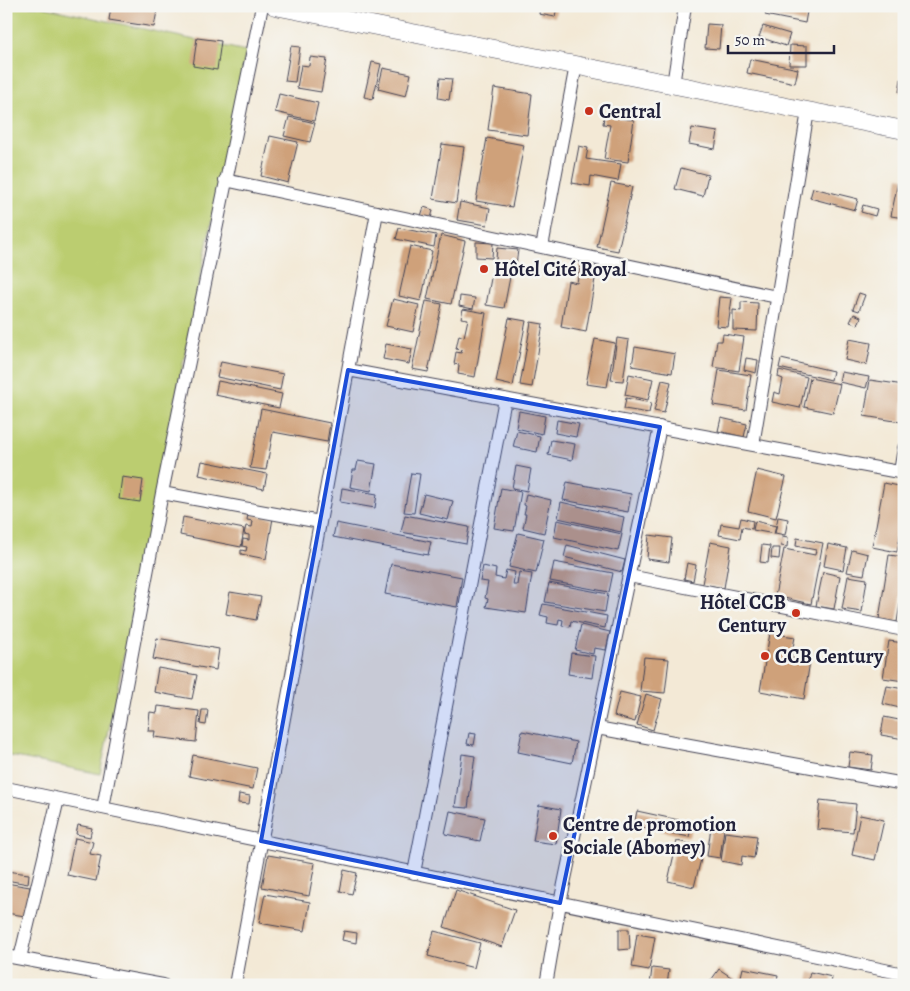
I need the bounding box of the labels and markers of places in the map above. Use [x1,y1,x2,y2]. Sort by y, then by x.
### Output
place label: Central [599,98,662,125]
marker: Central [583,105,595,117]
place label: Hôtel Cité Royal [494,256,627,283]
marker: Hôtel Cité Royal [478,263,490,275]
place label: Hôtel CCB Century [700,589,787,639]
marker: Hôtel CCB Century [790,607,802,619]
place label: CCB Century [775,643,884,670]
marker: CCB Century [759,650,771,662]
place label: Centre de promotion Sociale (Abomey) [563,811,737,861]
marker: Centre de promotion Sociale (Abomey) [547,830,559,842]

